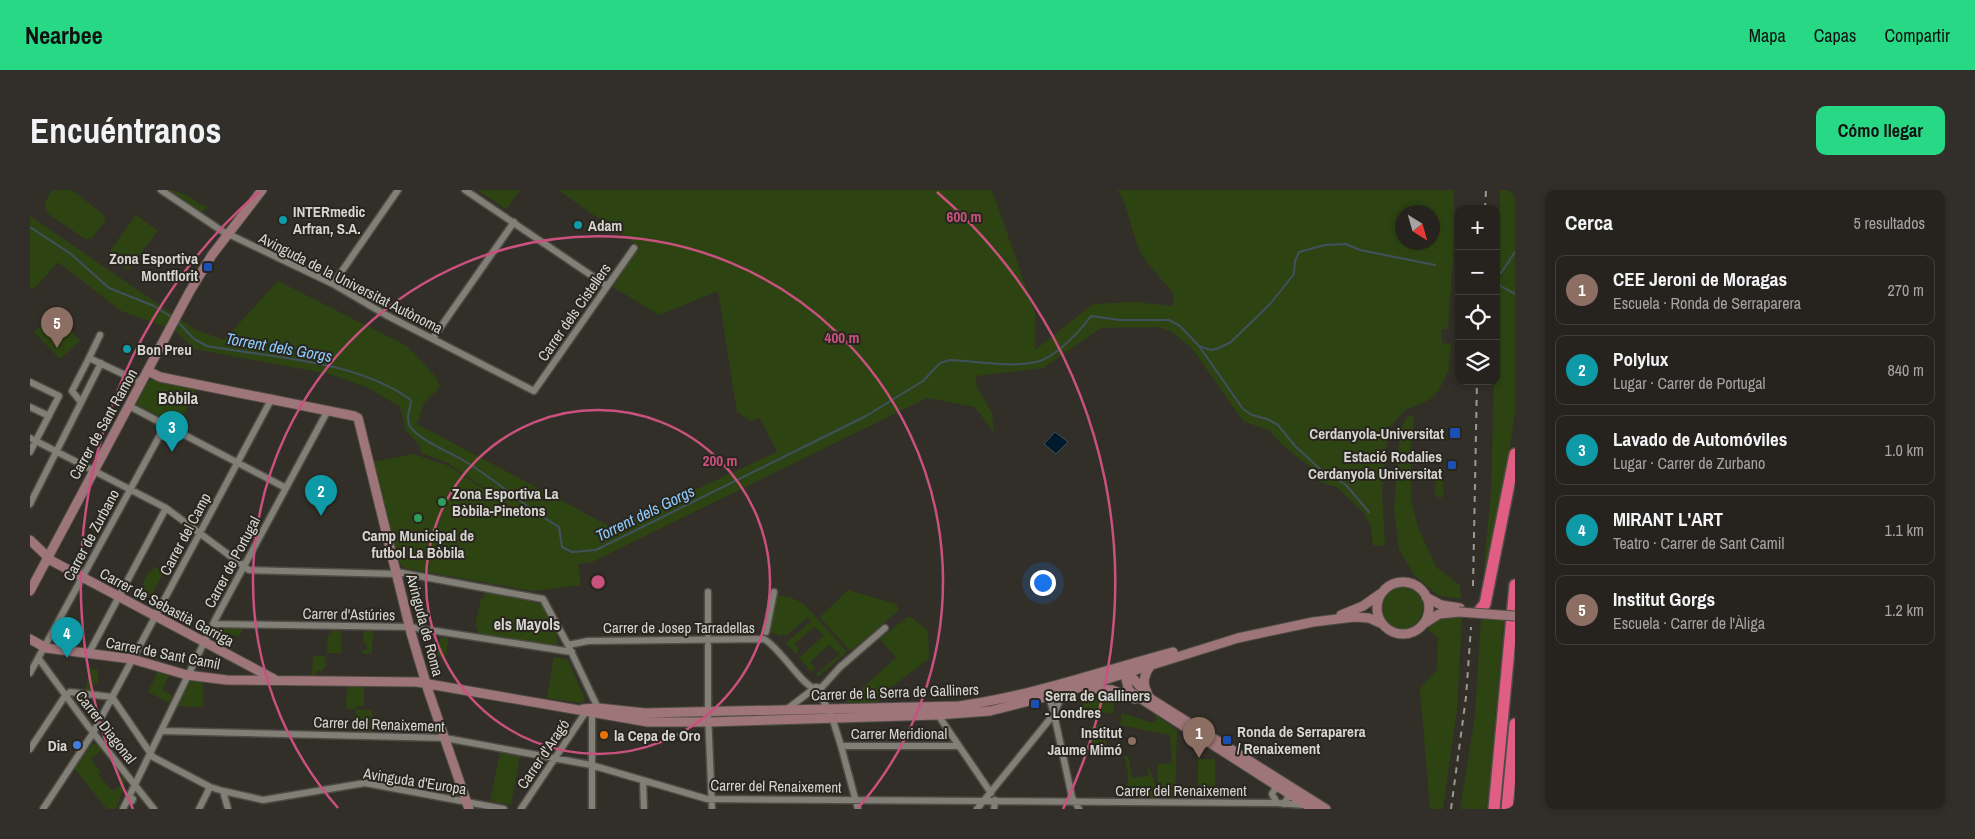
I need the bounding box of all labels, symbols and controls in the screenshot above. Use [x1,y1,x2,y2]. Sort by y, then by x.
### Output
text: Nearbee [25,19,103,51]
text: Mapa [1749,23,1786,48]
text: Capas [1814,23,1856,48]
text: Compartir [1884,23,1950,48]
button: Cómo llegar [1816,106,1945,155]
text: Encuéntranos [30,107,221,154]
place label: INTERmedic Arfran, S.A. [293,201,366,239]
north arrow [1395,205,1440,250]
map controls [1455,205,1500,385]
button: + [1455,205,1500,250]
text: 600 m [947,206,981,227]
text: Cerca [1565,208,1613,237]
text: 5 resultados [1854,212,1925,234]
marker: INTERmedic Arfran, S.A. [277,214,289,226]
place label: Adam [588,215,622,236]
marker: Adam [572,219,584,231]
street label: Avinguda de la Universitat Autònoma [255,227,447,339]
place label: Zona Esportiva Montflorit [109,248,198,286]
button: − [1455,250,1500,295]
street label: Carrer dels Cistellers [532,259,616,365]
marker: Zona Esportiva Montflorit [202,261,214,273]
text: CEE Jeroni de Moragas [1613,266,1787,292]
text: 1 [1578,279,1586,301]
text: 270 m [1888,279,1924,301]
text: Escuela · Ronda de Serraparera [1613,292,1801,314]
button: locate [1455,295,1500,340]
pin: 5 [41,307,73,348]
water label: Torrent dels Gorgs [224,327,334,367]
text: 400 m [825,327,859,348]
place label: Bon Preu [137,339,192,360]
button: layers [1455,340,1500,385]
marker: Bon Preu [121,343,133,355]
text: Polylux [1613,346,1668,372]
text: 2 [1578,359,1586,381]
text: 840 m [1888,359,1924,381]
street label: Carrer de Sant Ramon [64,365,142,483]
text: Lugar · Carrer de Portugal [1613,372,1765,394]
district label: Bòbila [158,387,199,409]
pin: 3 [156,411,188,452]
place label: Cerdanyola-Universitat [1309,423,1444,444]
marker: Cerdanyola-Universitat [1448,426,1462,440]
text: Lavado de Automóviles [1613,426,1787,452]
text: 3 [1578,439,1586,461]
text: 1.0 km [1885,439,1924,461]
place label: Estació Rodalies Cerdanyola Universitat [1308,446,1442,484]
text: 200 m [703,450,737,471]
text: Lugar · Carrer de Zurbano [1613,452,1765,474]
marker: Estació Rodalies Cerdanyola Universitat [1446,459,1458,471]
pin: 2 [305,475,337,516]
water label: Torrent dels Gorgs [592,479,699,546]
place label: Zona Esportiva La Bòbila-Pinetons [452,483,559,521]
street label: Carrer de Zurbano [58,485,124,585]
street label: Carrer del Camp [154,489,216,579]
marker: Zona Esportiva La Bòbila-Pinetons [436,496,448,508]
text: MIRANT L'ART [1613,506,1723,532]
street label: Carrer de Portugal [199,512,265,612]
marker: Camp Municipal de futbol La Bòbila [412,512,424,524]
text: 4 [1578,519,1586,541]
text: 1.1 km [1885,519,1924,541]
place label: Camp Municipal de futbol La Bòbila [362,525,474,563]
text: Teatro · Carrer de Sant Camil [1613,532,1784,554]
street label: Carrer de Sebastià Garriga [96,563,238,651]
your location [1030,570,1056,596]
street label: Avinguda de Roma [401,571,449,679]
centre of rings [589,573,607,591]
text: Institut Gorgs [1613,586,1715,612]
text: 5 [1578,599,1586,621]
text: 1.2 km [1885,599,1924,621]
street label: Carrer d'Astúries [303,603,395,625]
text: Escuela · Carrer de l'Àliga [1613,612,1765,634]
district label: els Mayols [494,613,560,635]
pin: 4 [51,617,83,658]
street label: Carrer de Josep Tarradellas [603,617,755,638]
street label: Carrer de Sant Camil [104,632,222,674]
street label: Carrer de la Serra de Galliners [811,679,979,705]
place label: Serra de Galliners - Londres [1045,685,1150,723]
street label: Carrer Diagonal [71,686,141,768]
marker: Serra de Galliners - Londres [1029,698,1041,710]
street label: Carrer del Renaixement [313,711,446,737]
street label: Carrer d'Aragó [512,715,574,793]
pin: 1 [1183,717,1215,758]
place label: Ronda de Serraparera / Renaixement [1237,721,1366,759]
place label: Institut Jaume Mimó [1047,722,1122,760]
street label: Carrer Meridional [851,723,947,744]
place label: la Cepa de Oro [614,725,701,746]
marker: la Cepa de Oro [598,729,610,741]
marker: Ronda de Serraparera / Renaixement [1221,734,1233,746]
place label: Dia [48,735,67,756]
marker: Institut Jaume Mimó [1126,735,1138,747]
marker: Dia [71,739,83,751]
street label: Avinguda d'Europa [361,762,468,800]
street label: Carrer del Renaixement [710,774,842,798]
street label: Carrer del Renaixement [1115,780,1247,801]

